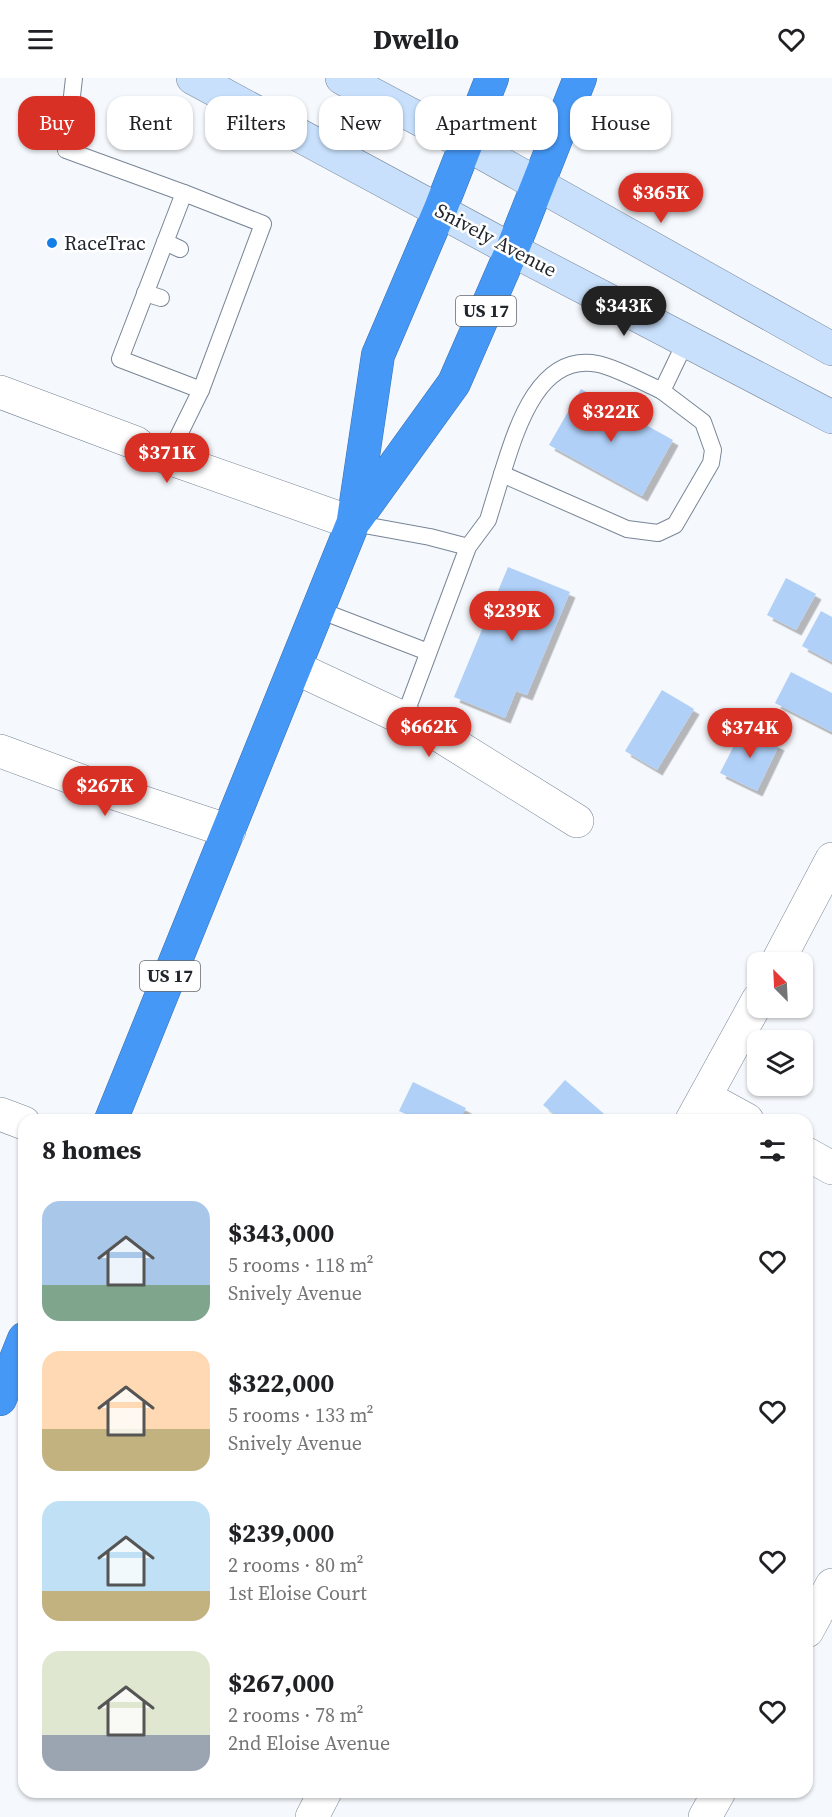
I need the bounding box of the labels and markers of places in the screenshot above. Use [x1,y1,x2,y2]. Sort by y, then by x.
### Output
pin: $365K [619,173,703,224]
place label: RaceTrac [64,229,146,257]
marker: RaceTrac [45,236,59,250]
pin: $343K [582,286,666,337]
pin: $322K [569,392,653,443]
pin: $371K [125,433,209,484]
pin: $239K [470,591,554,642]
pin: $662K [387,707,471,758]
pin: $374K [708,708,792,759]
pin: $267K [63,766,147,817]

